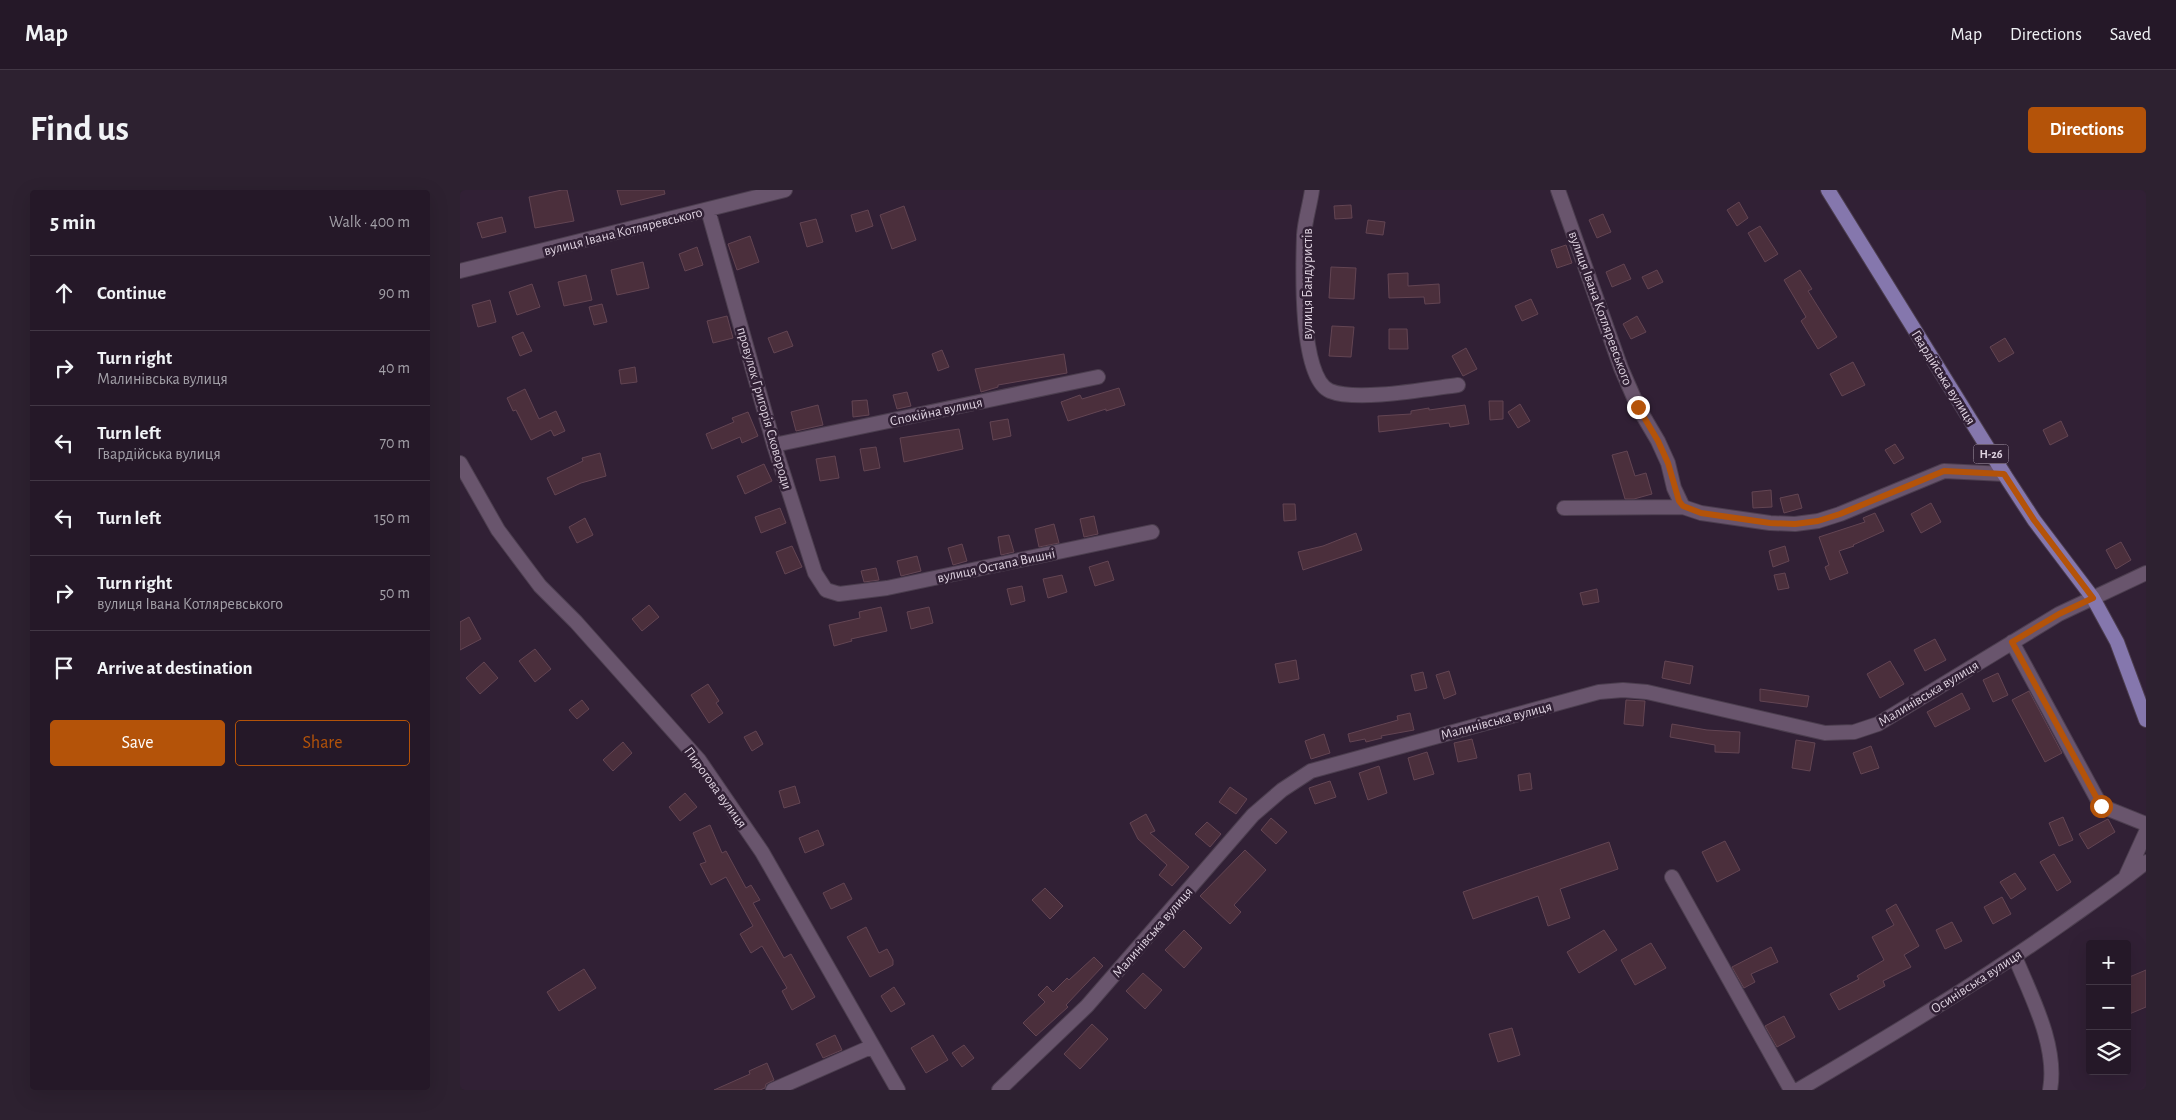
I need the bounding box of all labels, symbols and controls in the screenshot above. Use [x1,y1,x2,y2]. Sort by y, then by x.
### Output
text: Map [25,22,68,46]
text: Map [1951,26,1982,44]
text: Directions [2010,26,2082,44]
text: Saved [2110,26,2151,44]
button: Directions [2028,107,2146,153]
text: Find us [30,112,129,147]
street label: вулиця Івана Котляревського [543,205,704,258]
text: 5 min [50,212,96,233]
text: Walk · 400 m [329,214,410,230]
street label: вулиця Бандуристів [1301,228,1315,340]
street label: вулиця Івана Котляревського [1566,230,1635,387]
icon: ahead [50,279,78,307]
text: Continue [97,284,166,303]
text: 90 m [379,285,410,301]
street label: провулок Григорія Сковороди [734,326,794,491]
street label: Гвардійська вулиця [1909,328,1978,427]
text: Turn right [97,349,172,368]
icon: right [50,354,78,382]
text: 40 m [378,360,410,376]
text: Малинівська вулиця [97,371,228,387]
street label: Спокійна вулиця [889,395,984,429]
route end [1627,396,1650,419]
text: Turn left [97,424,161,443]
icon: left [50,429,78,457]
text: 70 m [379,435,410,451]
road number: Н-26 [1974,444,2008,464]
text: Гвардійська вулиця [97,446,221,462]
icon: left [50,504,78,532]
text: Turn left [97,509,161,528]
text: 150 m [374,510,410,526]
street label: вулиця Остапа Вишні [936,547,1056,585]
text: Turn right [97,574,172,593]
icon: right [50,579,78,607]
text: 50 m [379,585,410,601]
text: вулиця Івана Котляревського [97,596,283,612]
icon: arrive [50,654,78,682]
street label: Малинівська вулиця [1876,658,1981,729]
text: Arrive at destination [97,659,253,678]
street label: Малинівська вулиця [1439,699,1553,743]
button: Save [50,720,225,766]
button: Share [235,720,410,766]
street label: Пирогова вулиця [681,744,749,831]
route start [2090,795,2113,818]
street label: Малинівська вулиця [1110,885,1196,980]
map controls [2086,940,2131,1075]
button: + [2086,940,2131,985]
street label: Осинівська вулиця [1929,947,2025,1016]
button: − [2086,985,2131,1030]
button: layers [2086,1030,2131,1075]

